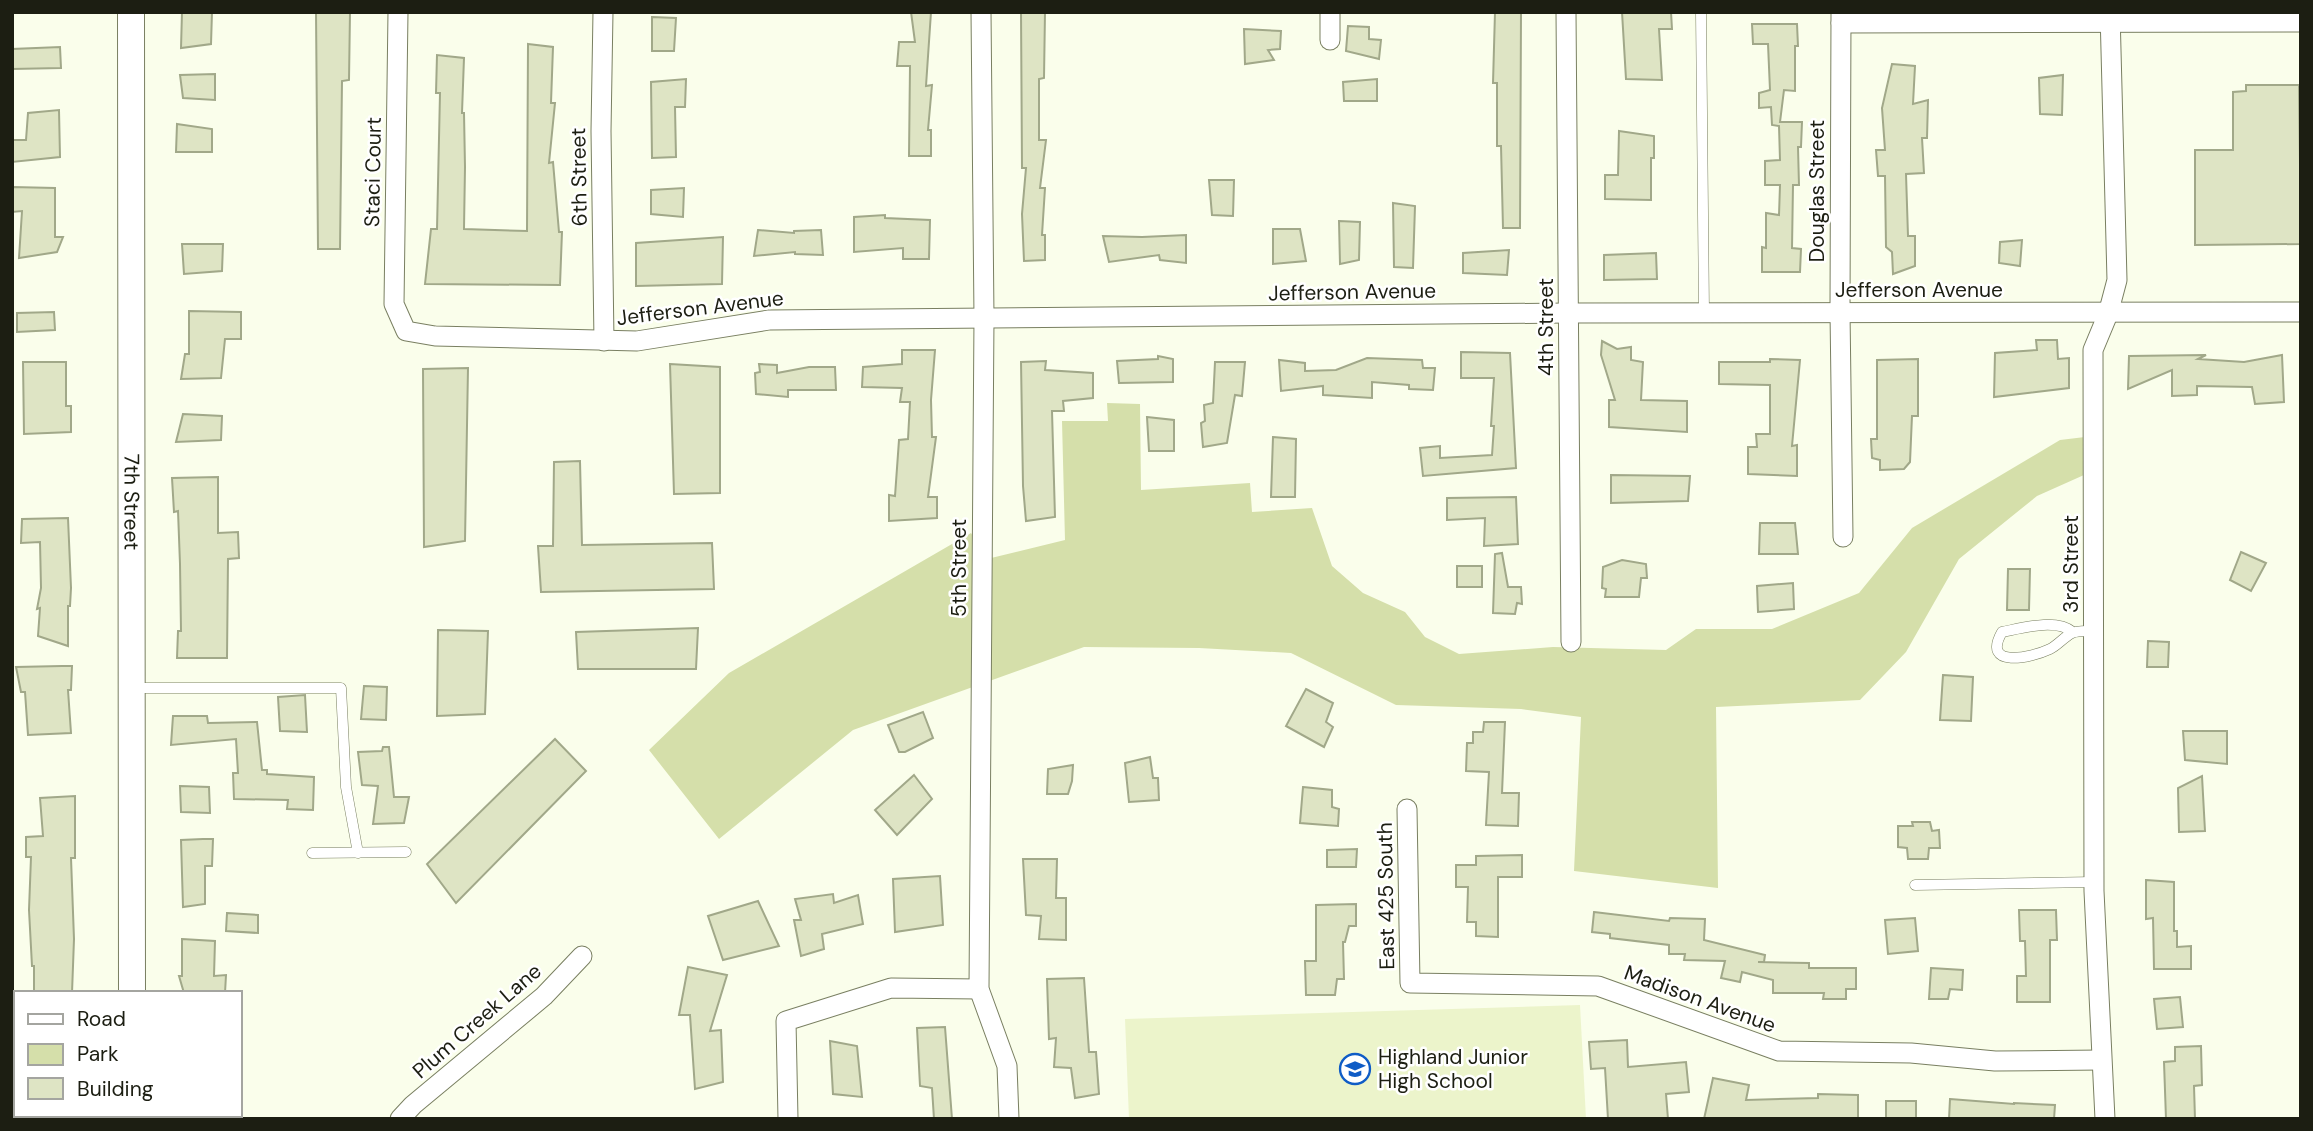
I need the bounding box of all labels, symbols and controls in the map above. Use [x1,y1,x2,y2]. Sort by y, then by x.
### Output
street label: Staci Court [358,117,388,227]
street label: Douglas Street [1803,120,1831,262]
street label: 6th Street [564,127,594,227]
street label: Jefferson Avenue [1835,276,2003,304]
street label: Jefferson Avenue [1268,277,1436,307]
street label: 4th Street [1532,278,1560,376]
street label: Jefferson Avenue [615,284,785,332]
street label: 7th Street [117,454,146,550]
street label: 3rd Street [2057,515,2085,613]
street label: 5th Street [945,519,973,617]
street label: East 425 South [1371,822,1401,970]
street label: Plum Creek Lane [407,957,547,1085]
street label: Madison Avenue [1620,959,1780,1039]
legend [14,991,242,1117]
text: Road [77,1005,126,1033]
text: Park [77,1040,119,1068]
place label: Highland Junior High School [1378,1043,1528,1095]
school or university icon: Highland Junior High School [1338,1052,1372,1086]
text: Building [77,1075,154,1103]

